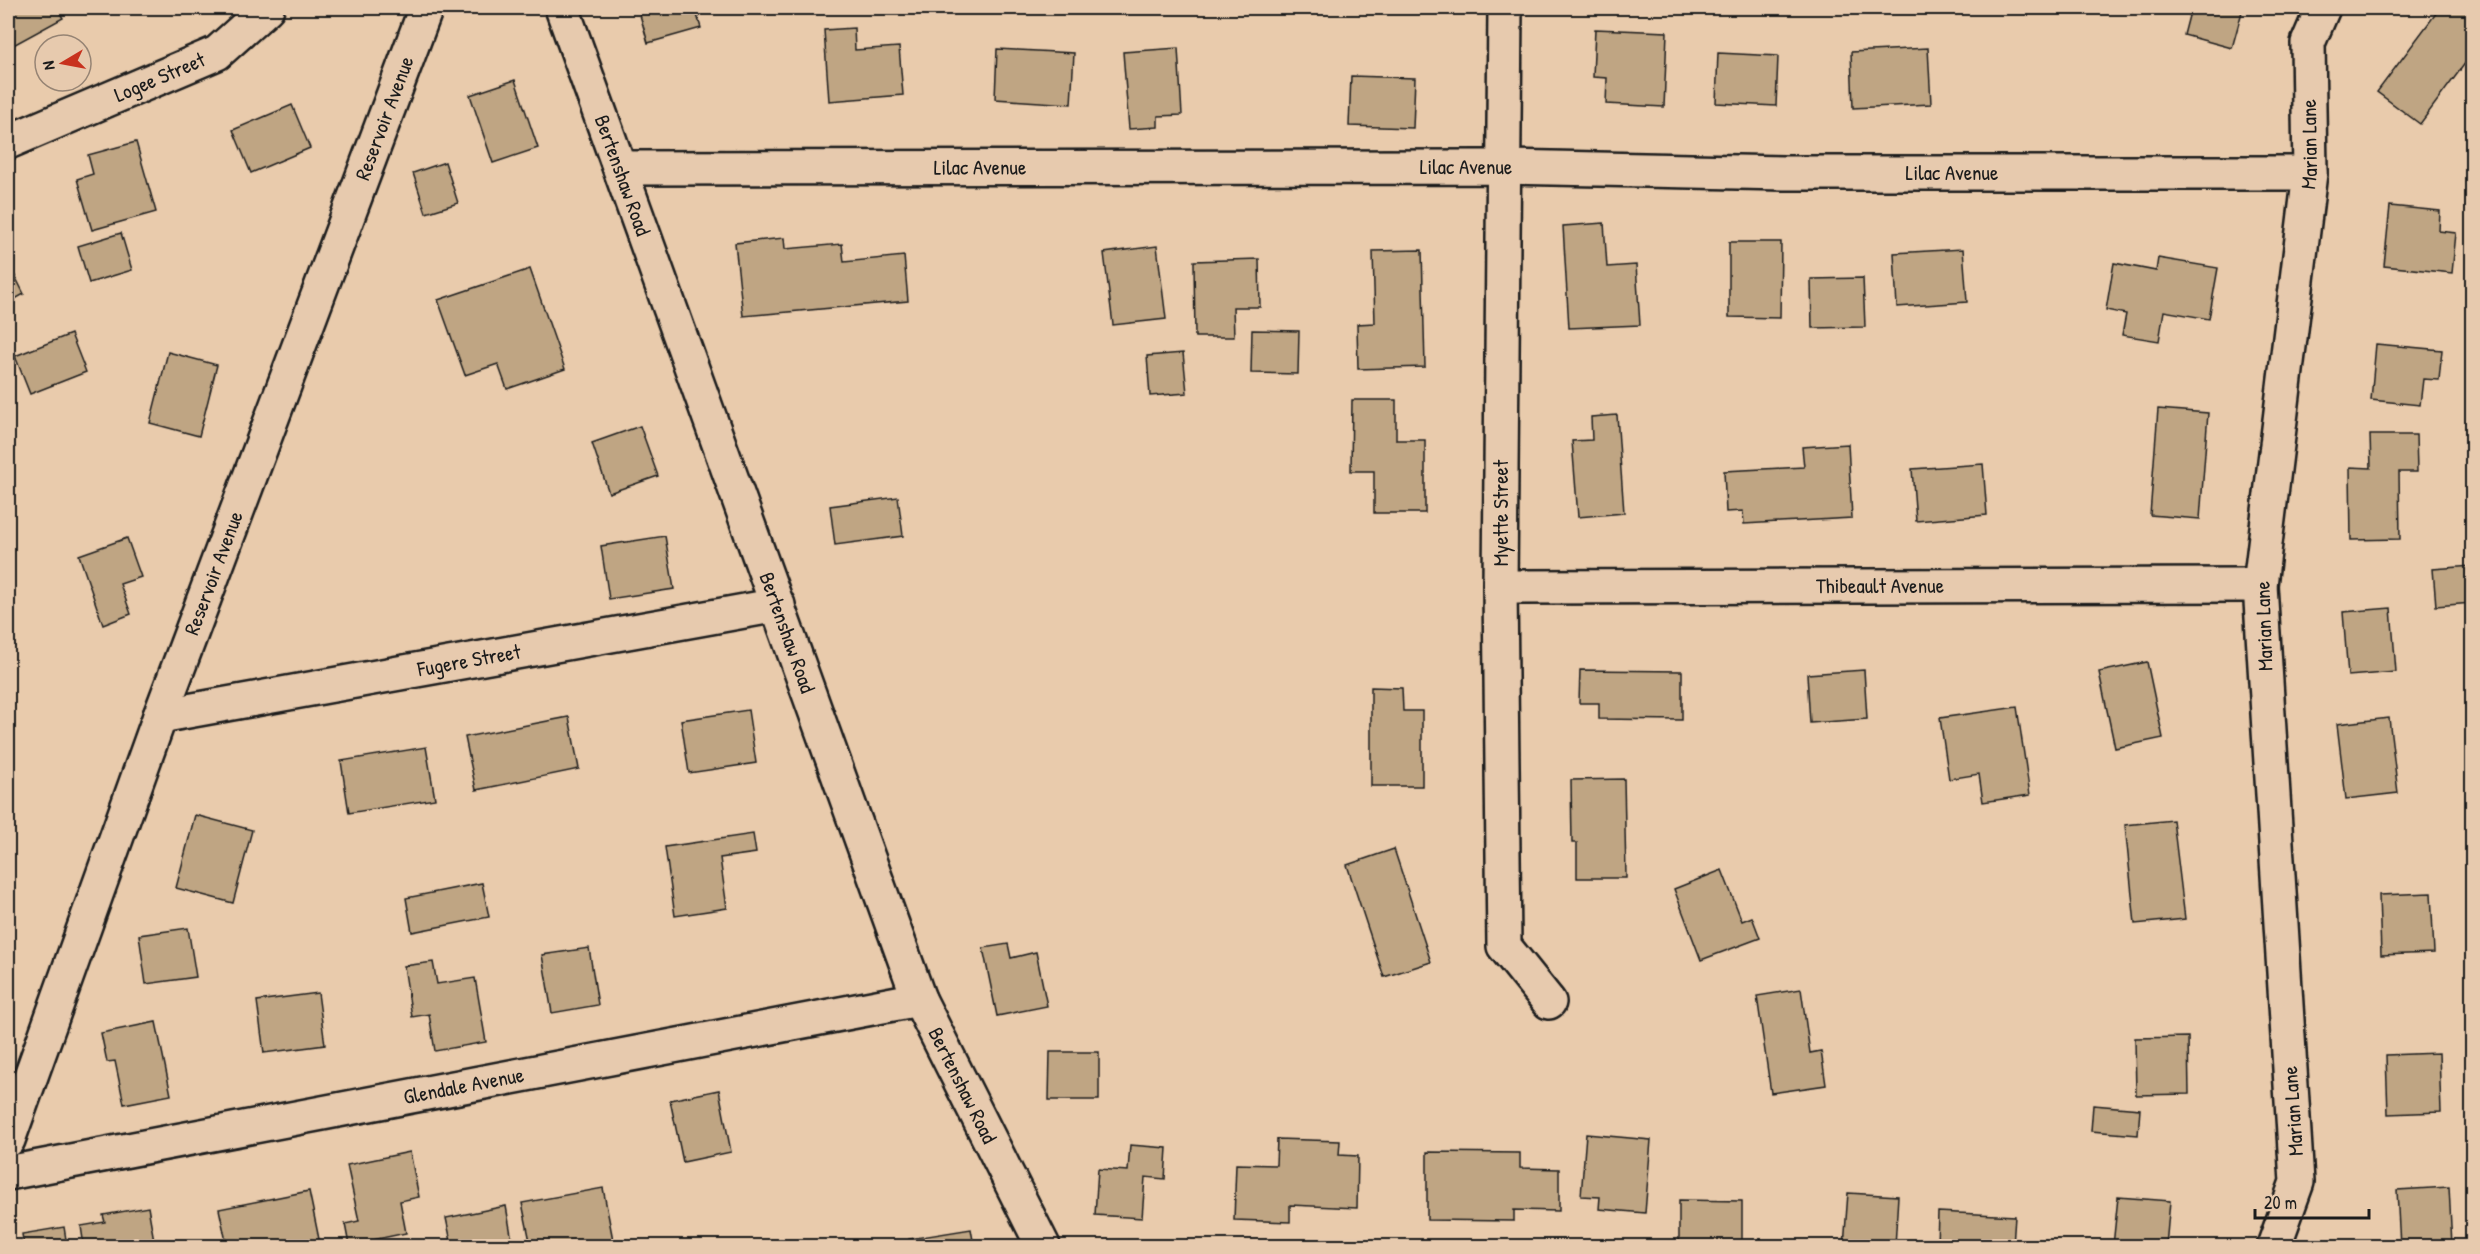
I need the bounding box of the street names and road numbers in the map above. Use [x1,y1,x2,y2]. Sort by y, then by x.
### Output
street label: Logee Street [110,44,210,109]
street label: Reservoir Avenue [348,52,421,184]
street label: Marian Lane [2293,99,2324,191]
street label: Bertenshaw Road [588,111,658,240]
street label: Lilac Avenue [1420,152,1513,181]
street label: Lilac Avenue [934,153,1026,182]
street label: Lilac Avenue [1906,158,1998,187]
street label: Myette Street [1486,459,1515,566]
street label: Reservoir Avenue [177,507,250,639]
street label: Bertenshaw Road [752,568,823,697]
street label: Thibeault Avenue [1816,571,1944,600]
street label: Marian Lane [2247,581,2280,671]
street label: Fugere Street [414,636,524,684]
street label: Bertenshaw Road [922,1022,1004,1148]
street label: Glendale Avenue [401,1060,526,1111]
street label: Marian Lane [2275,1065,2310,1157]

